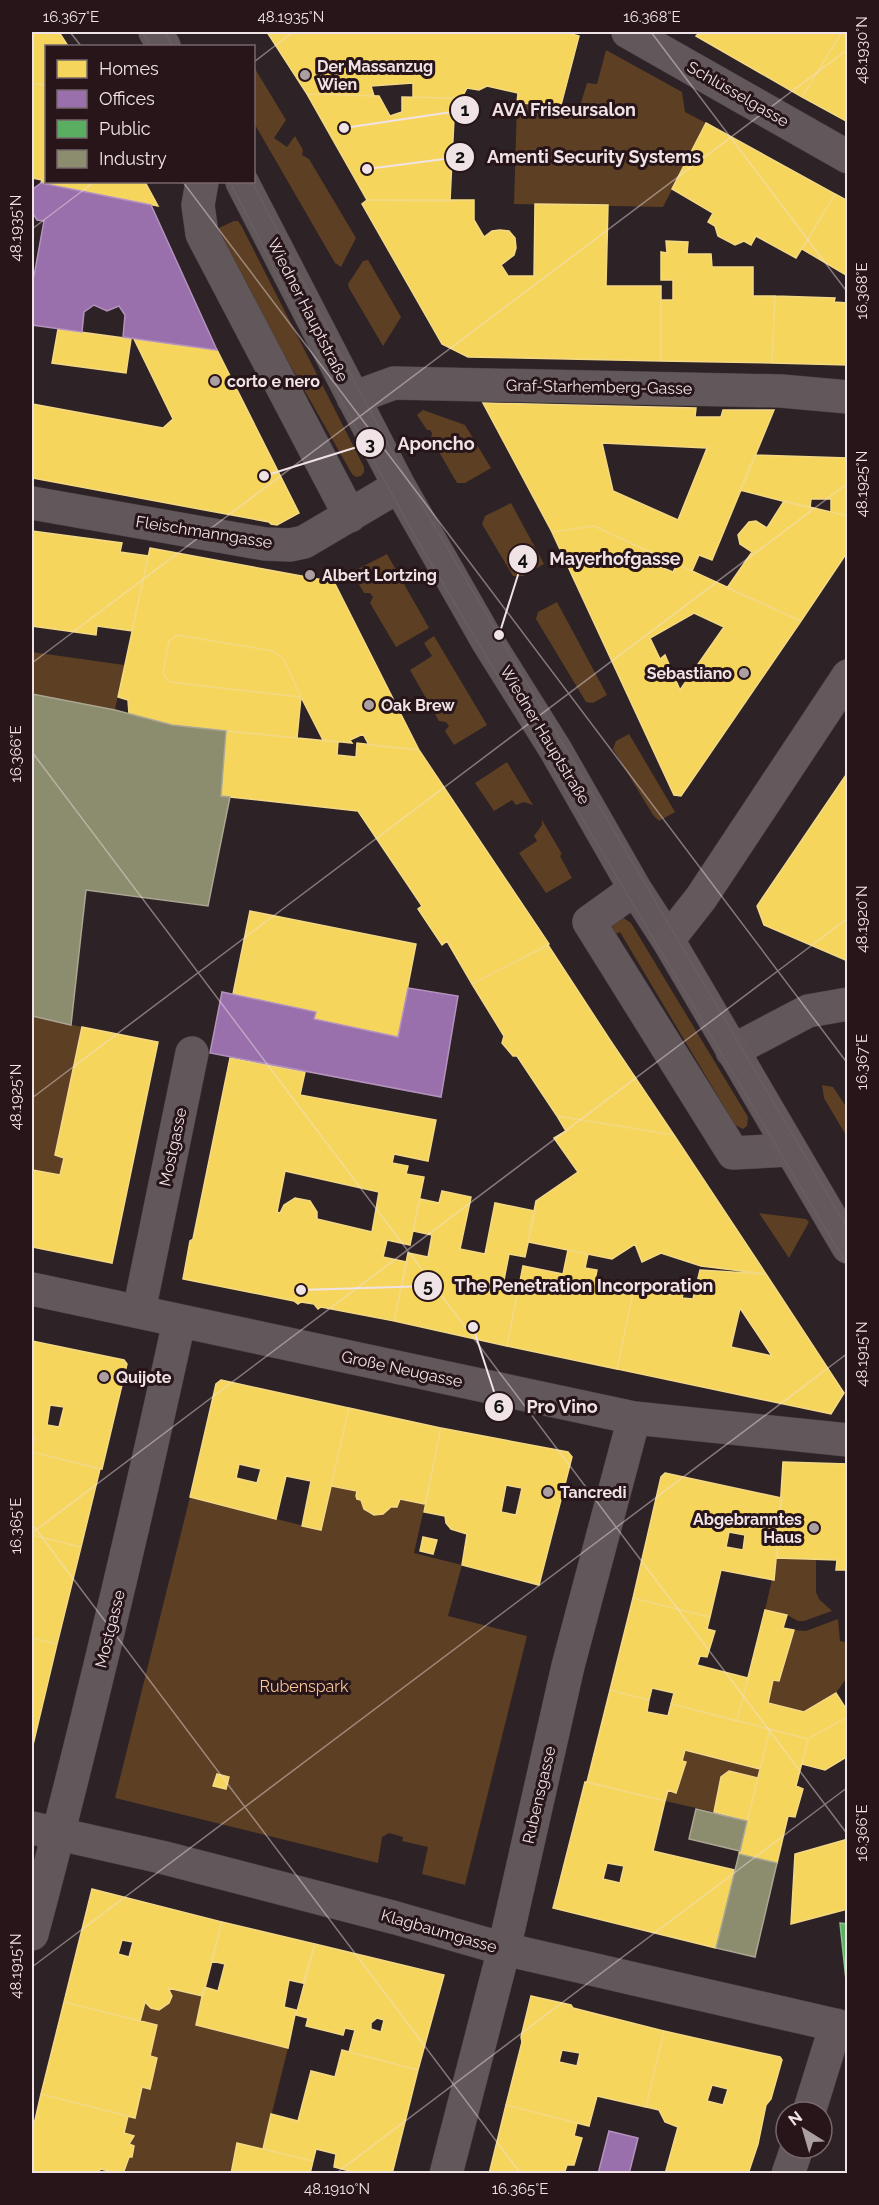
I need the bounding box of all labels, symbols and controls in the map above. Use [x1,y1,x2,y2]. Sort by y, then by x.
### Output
text: 16.367°E [43,8,99,26]
text: 48.1935°N [258,8,324,26]
text: 16.368°E [623,8,681,26]
text: 48.1930°N [853,16,871,84]
legend [45,45,255,183]
place label: Der Massanzug Wien [317,57,433,94]
street label: Schlüsselgasse [684,57,792,131]
text: Homes [99,58,159,79]
marker: Der Massanzug Wien [298,68,312,82]
text: Offices [99,88,155,109]
callout: AVA Friseursalon [450,92,649,128]
text: 1 [461,99,470,120]
text: AVA Friseursalon [492,99,636,120]
text: Public [99,118,151,139]
callout: Amenti Security Systems [445,139,713,175]
text: 2 [455,146,465,167]
text: Amenti Security Systems [487,146,701,167]
text: Industry [99,148,167,169]
text: 48.1935°N [7,195,25,261]
street label: Wiedner Hauptstraße [264,235,352,385]
text: 16.368°E [853,262,871,320]
place label: corto e nero [227,372,320,391]
marker: corto e nero [208,374,222,388]
street label: Graf-Starhemberg-Gasse [506,376,692,398]
callout: Aponcho [355,425,486,461]
text: 3 [365,433,375,454]
text: Aponcho [397,433,475,454]
text: 48.1925°N [853,451,871,517]
street label: Fleischmanngasse [134,512,274,552]
callout: Mayerhofgasse [508,541,693,577]
text: 4 [518,548,528,569]
text: Mayerhofgasse [549,548,681,569]
place label: Albert Lortzing [322,566,437,585]
marker: Albert Lortzing [303,568,317,582]
street label: Wiedner Hauptstraße [496,662,594,808]
place label: Sebastiano [647,664,732,683]
marker: Sebastiano [737,666,751,680]
place label: Oak Brew [381,696,455,715]
marker: Oak Brew [362,698,376,712]
text: 16.366°E [7,725,25,783]
text: 48.1920°N [853,885,871,953]
text: 16.367°E [853,1034,871,1090]
text: 48.1925°N [7,1064,25,1130]
street label: Mostgasse [155,1106,191,1188]
callout: The Penetration Incorporation [413,1268,726,1304]
text: 5 [423,1275,433,1296]
text: The Penetration Incorporation [455,1275,713,1296]
text: 48.1915°N [853,1321,871,1387]
street label: Große Neugasse [340,1347,464,1391]
place label: Quijote [116,1368,172,1387]
marker: Quijote [97,1370,111,1384]
callout: Pro Vino [484,1389,610,1425]
text: 6 [494,1396,505,1417]
text: Pro Vino [526,1396,598,1417]
place label: Tancredi [560,1483,626,1502]
marker: Tancredi [541,1485,555,1499]
text: 16.365°E [7,1498,25,1554]
place label: Abgebranntes Haus [693,1510,802,1547]
marker: Abgebranntes Haus [807,1521,821,1535]
street label: Mostgasse [91,1588,129,1670]
park label: Rubenspark [260,1677,349,1696]
street label: Rubensgasse [519,1744,559,1846]
text: 16.366°E [853,1804,871,1862]
street label: Klagbaumgasse [379,1905,499,1957]
text: 48.1915°N [7,1933,25,1999]
north arrow [774,2100,834,2160]
text: N [785,2107,806,2130]
text: 48.1910°N [304,2180,370,2198]
text: 16.365°E [492,2180,548,2198]

